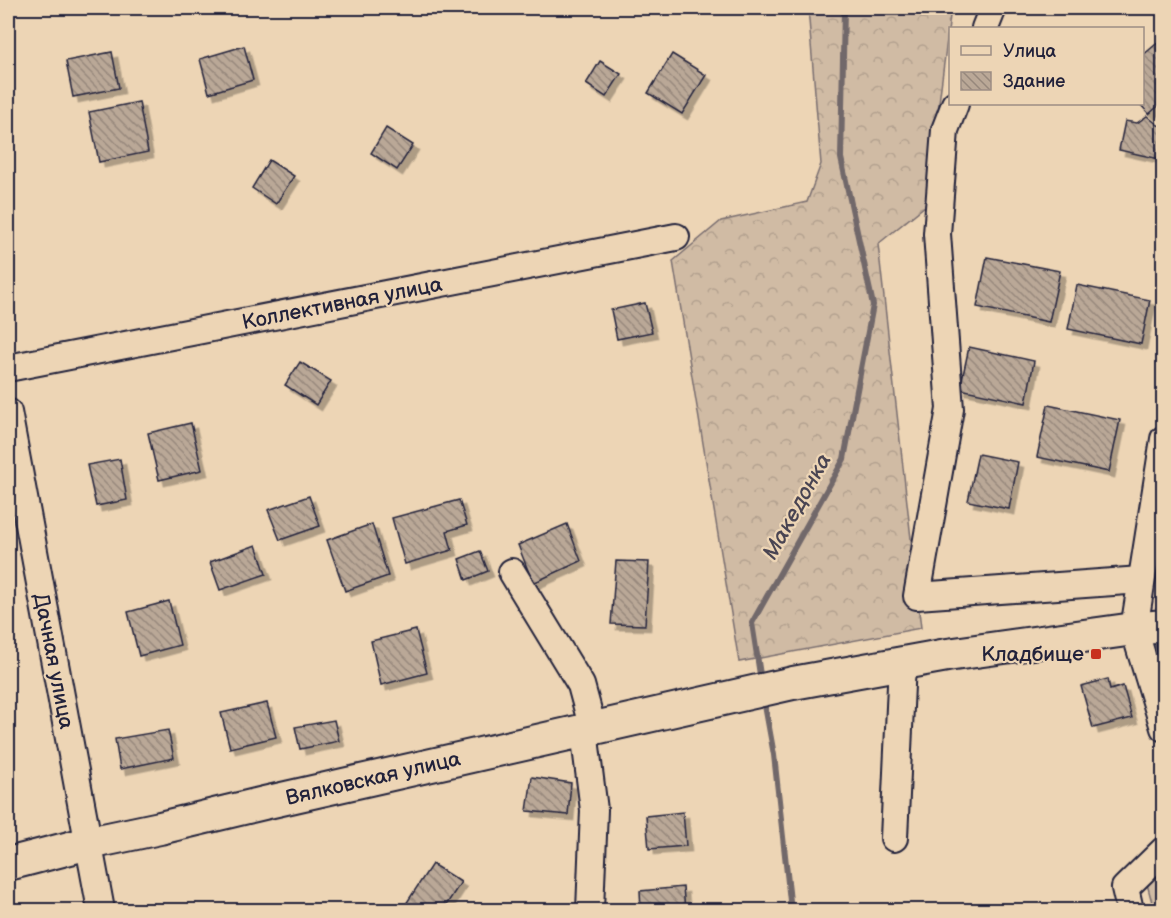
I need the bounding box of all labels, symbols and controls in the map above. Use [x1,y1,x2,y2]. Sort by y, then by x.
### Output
legend [949,27,1144,105]
text: Улица [1003,41,1057,62]
text: Здание [1003,71,1065,92]
street label: Коллективная улица [240,272,445,335]
water label: Македонка [757,449,838,565]
street label: Дачная улица [28,591,79,732]
place label: Кладбище [981,642,1084,667]
marker: Кладбище [1089,647,1103,661]
street label: Вялковская улица [283,746,464,811]

